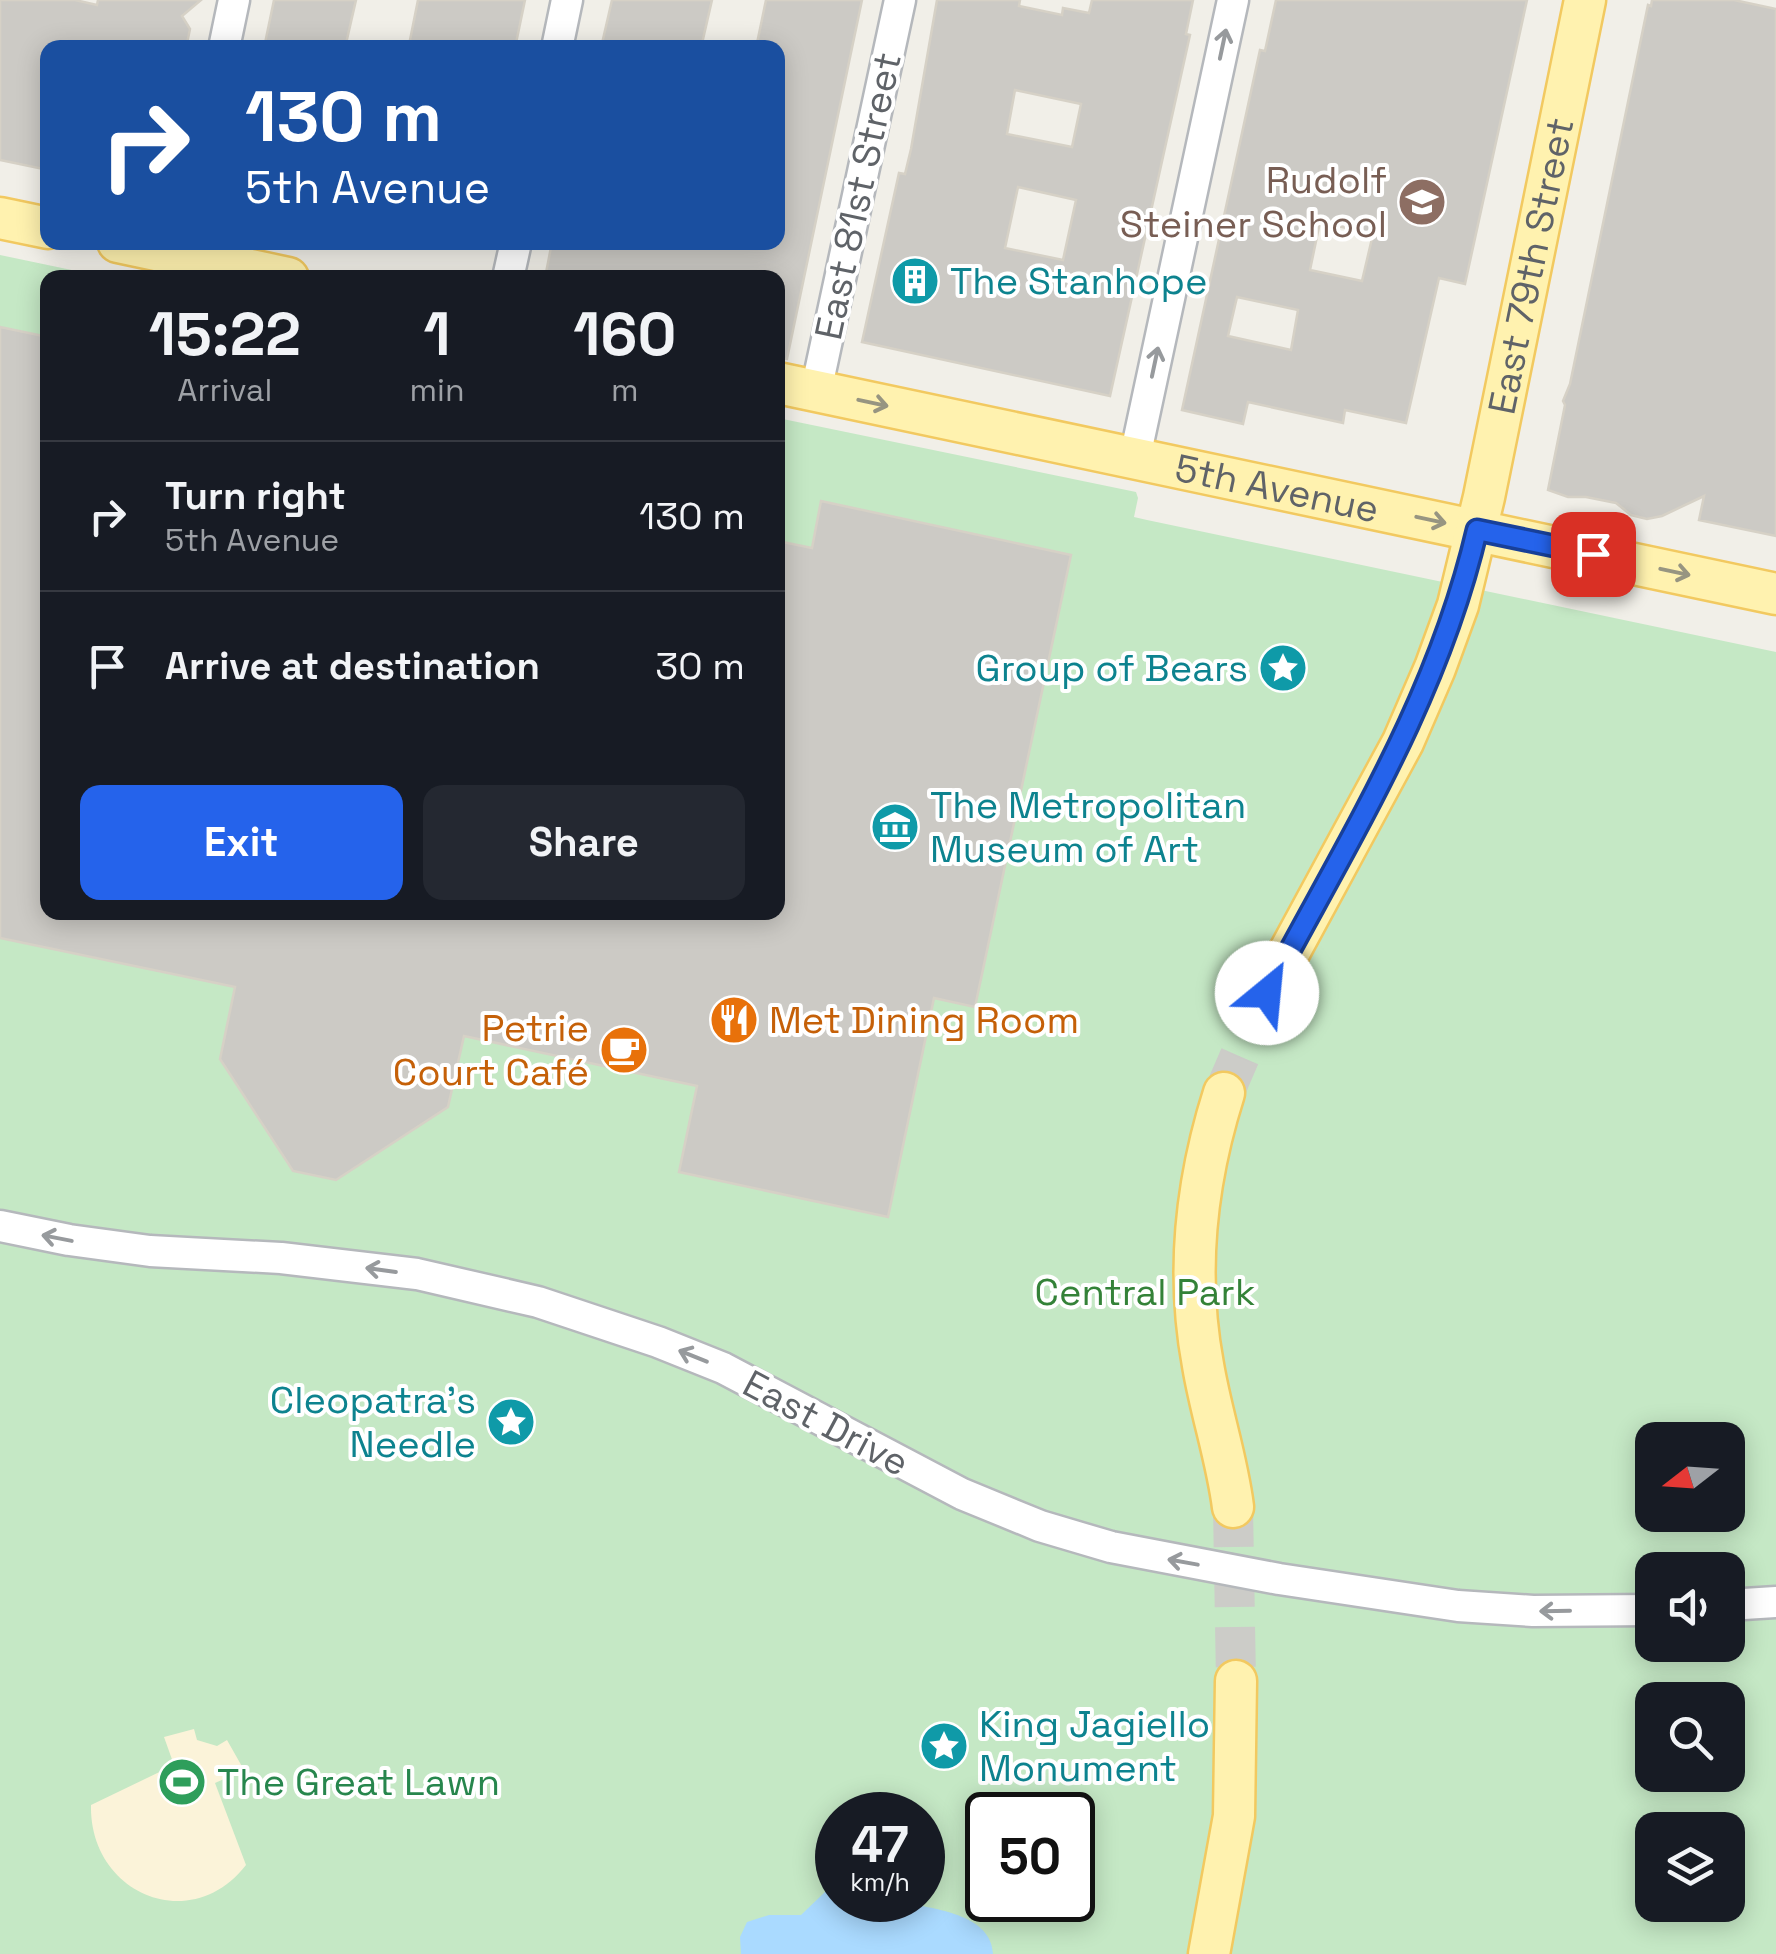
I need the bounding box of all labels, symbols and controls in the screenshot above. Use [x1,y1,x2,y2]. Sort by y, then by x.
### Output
one-way arrow [1215,29,1234,61]
street label: East 81st Street [804,48,912,344]
text: 130 m [245,72,442,161]
icon: right [80,80,210,210]
street label: East 79th Street [1477,114,1584,418]
place label: Rudolf Steiner School [1120,156,1387,248]
text: 5th Avenue [245,159,490,216]
school or university icon: Rudolf Steiner School [1396,176,1448,228]
building icon: The Stanhope [889,255,941,307]
place label: The Stanhope [950,257,1207,305]
text: 15:22 [149,296,301,373]
text: 1 [424,296,451,373]
text: 160 [573,296,676,373]
one-way arrow [1147,347,1166,379]
text: Arrival [177,370,272,410]
text: min [410,370,465,410]
text: m [611,370,639,410]
one-way arrow [856,395,888,414]
street label: 5th Avenue [1171,444,1383,533]
text: Turn right [165,472,346,520]
icon: right [80,489,135,544]
text: 130 m [639,492,745,540]
one-way arrow [1414,511,1446,530]
pin [1551,512,1636,597]
text: 5th Avenue [165,520,339,560]
icon: arrive [1566,527,1621,582]
one-way arrow [1658,564,1690,582]
icon: arrive [80,639,135,694]
text: Arrive at destination [165,642,540,690]
text: 30 m [655,642,745,690]
place icon: Group of Bears [1257,642,1309,694]
place label: Group of Bears [976,644,1248,692]
place label: The Metropolitan Museum of Art [930,781,1246,873]
button: Exit [80,785,403,900]
button: Share [423,785,745,900]
museum icon: The Metropolitan Museum of Art [869,801,921,853]
position arrow [1215,941,1319,1045]
restaurant icon: Met Dining Room [708,994,760,1046]
place label: Met Dining Room [769,996,1079,1044]
place label: Petrie Court Café [393,1004,589,1096]
cafe icon: Petrie Court Café [598,1024,650,1076]
one-way arrow [42,1228,74,1247]
one-way arrow [365,1260,397,1278]
park label: Central Park [1035,1268,1255,1316]
one-way arrow [678,1346,709,1364]
street label: East Drive [735,1359,917,1487]
place label: Cleopatra's Needle [270,1376,476,1468]
place icon: Cleopatra's Needle [485,1396,537,1448]
north arrow [1635,1422,1745,1532]
map controls [1635,1422,1745,1922]
one-way arrow [1168,1552,1200,1571]
button: sound [1635,1552,1745,1662]
one-way arrow [1540,1602,1572,1620]
button: search [1635,1682,1745,1792]
place label: King Jagiello Monument [979,1700,1210,1792]
place icon: King Jagiello Monument [918,1720,970,1772]
sports icon: The Great Lawn [156,1756,208,1808]
place label: The Great Lawn [217,1758,500,1806]
speed limit sign: 50 [965,1792,1095,1922]
button: layers [1635,1812,1745,1922]
text: 47 [851,1813,909,1877]
text: km/h [850,1866,910,1898]

